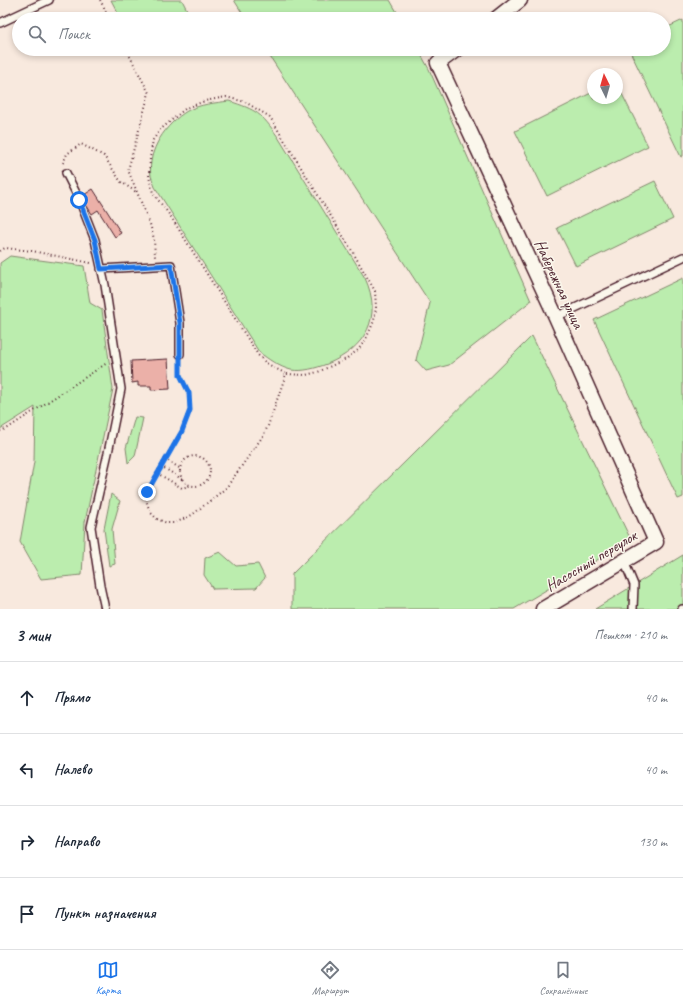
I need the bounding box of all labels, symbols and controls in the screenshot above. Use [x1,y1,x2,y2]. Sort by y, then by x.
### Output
search box [12,12,671,56]
icon: search [26,23,48,45]
text: Поиск [58,25,90,44]
north arrow [587,68,623,104]
route start [70,191,88,209]
street label: Набережная улица [530,236,589,333]
route end [138,483,156,501]
street label: Насосный переулок [542,525,642,596]
text: 3 мин [16,625,51,646]
text: Пешком · 210 m [594,627,667,643]
icon: ahead [16,687,38,709]
text: Прямо [54,688,90,707]
text: 40 m [645,690,667,706]
icon: left [16,759,38,781]
text: Налево [54,760,92,779]
text: 40 m [645,762,667,778]
icon: right [16,831,38,853]
text: Направо [54,832,100,851]
text: 130 m [639,834,667,850]
icon: arrive [16,903,38,925]
text: Пункт назначения [54,904,156,923]
tab: Карта [96,959,121,997]
tab: Маршрут [312,959,348,997]
tab: Сохранённые [540,959,587,997]

